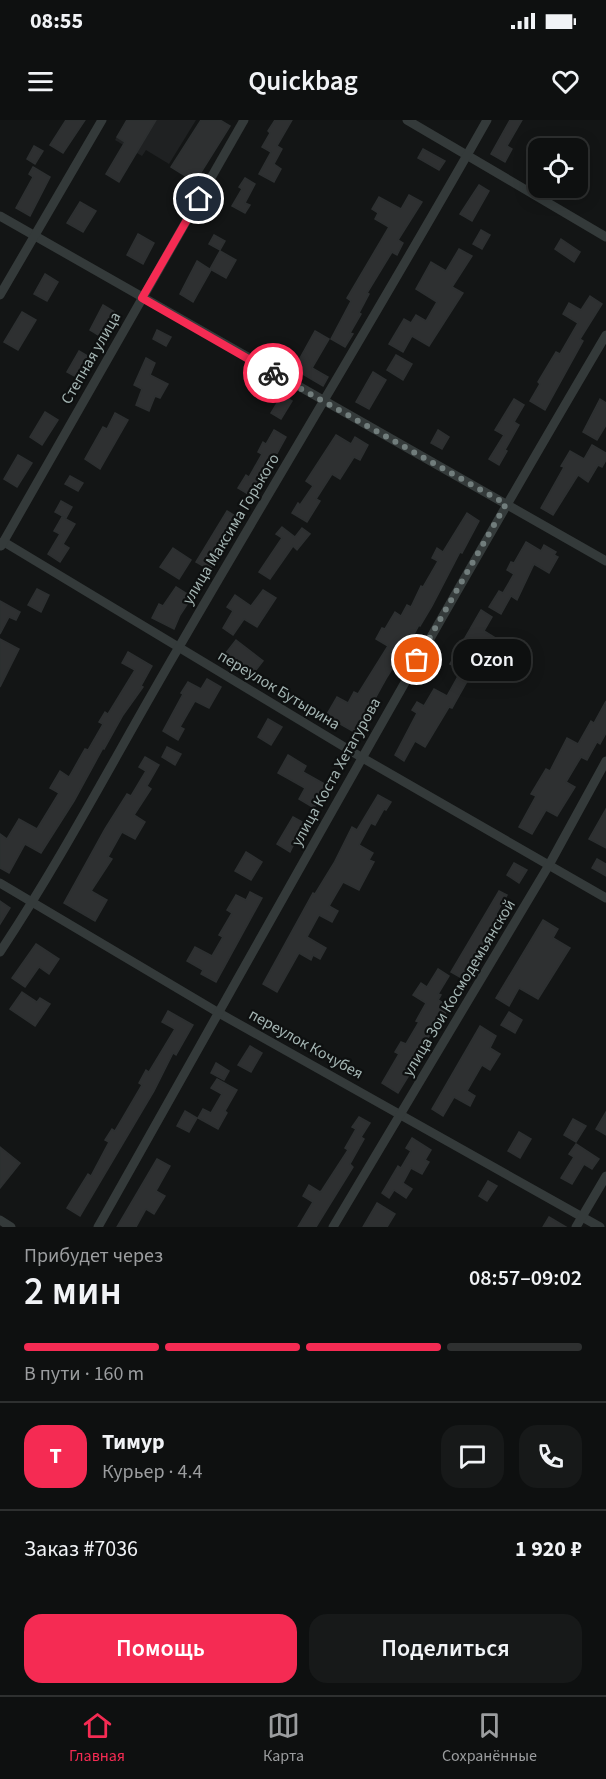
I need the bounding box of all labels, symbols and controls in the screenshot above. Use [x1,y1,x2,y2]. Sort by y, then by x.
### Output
text: 08:55 [30,5,83,37]
text: Quickbag [248,62,358,101]
icon: menu [24,65,57,98]
icon: heart [549,65,582,98]
map controls [528,138,588,198]
button: locate [528,138,588,198]
pin [173,173,224,224]
icon: home [182,182,215,215]
street label: Степная улица [56,308,126,408]
courier [243,343,303,403]
icon: bike [257,357,290,390]
street label: улица Максима Горького [177,449,285,609]
pin [391,634,442,685]
callout: Ozon [453,639,531,681]
icon: bag [400,643,433,676]
street label: переулок Бутырина [214,645,344,735]
text: Ozon [470,646,514,674]
street label: улица Коста Хетагурова [286,694,386,850]
street label: улица Зои Космодемьянской [397,895,521,1081]
street label: переулок Кочубея [245,1003,367,1085]
text: Прибудет через [24,1242,163,1270]
text: 08:57–09:02 [469,1262,582,1294]
text: 2 мин [24,1264,122,1320]
text: В пути · 160 m [24,1360,144,1388]
button: chat [441,1425,504,1488]
button: phone [519,1425,582,1488]
text: Тимур [102,1426,165,1458]
text: Т [49,1440,62,1472]
text: Курьер · 4.4 [102,1458,202,1486]
text: Заказ #7036 [24,1533,138,1565]
text: 1 920 ₽ [515,1533,582,1565]
button: Помощь [24,1614,297,1683]
button: Поделиться [309,1614,582,1683]
tab: Главная [69,1709,125,1767]
tab: Карта [263,1709,304,1767]
tab: Сохранённые [442,1709,537,1767]

